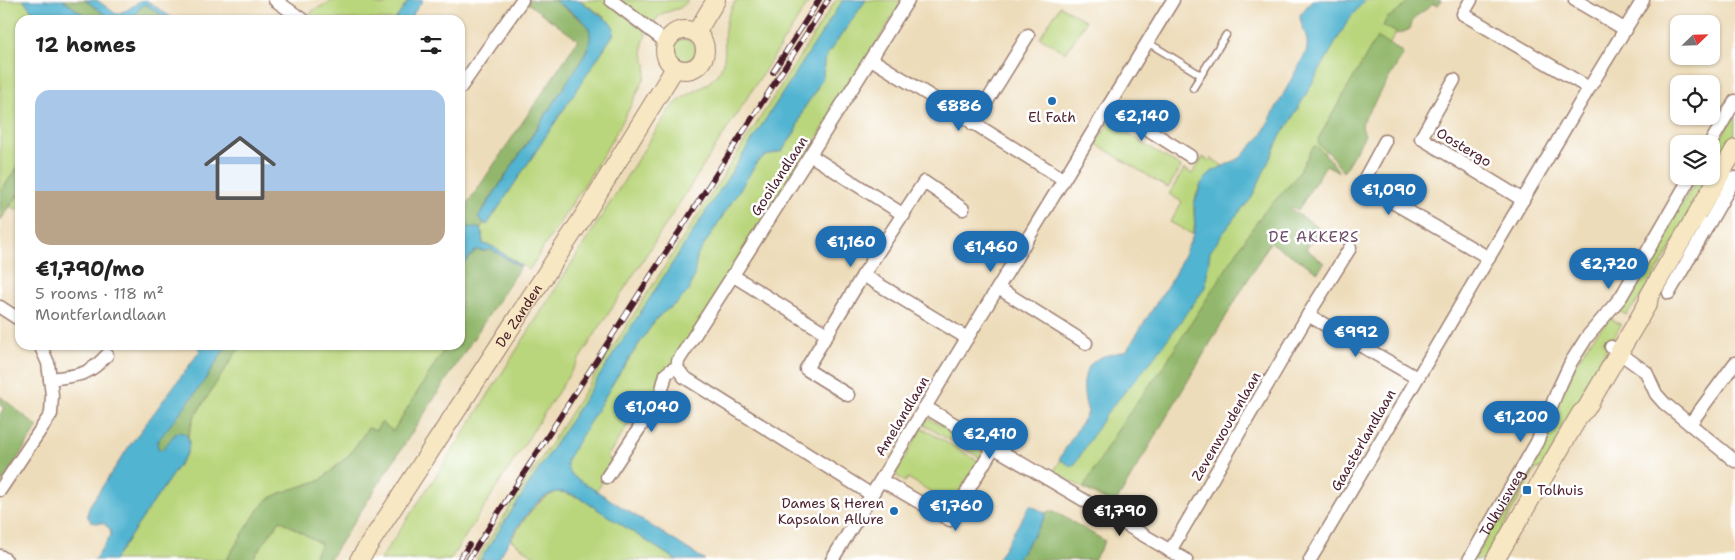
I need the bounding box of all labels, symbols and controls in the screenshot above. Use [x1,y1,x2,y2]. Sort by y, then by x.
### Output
north arrow [1670,15,1720,65]
map controls [1670,15,1720,185]
text: 12 homes [35,31,136,59]
icon: filters [417,31,445,59]
button: locate [1670,75,1720,125]
pin: €886 [929,90,989,132]
text: €886 [937,95,981,116]
marker: El Fath [1046,95,1058,107]
pin: €2,140 [1101,100,1183,142]
text: €2,140 [1115,105,1169,126]
place label: El Fath [1028,108,1076,126]
icon: home [195,123,285,213]
street label: Oostergo [1433,123,1495,171]
street label: Gooilandlaan [747,132,812,219]
button: layers [1670,135,1720,185]
pin: €1,090 [1348,174,1430,216]
text: €1,090 [1362,179,1416,200]
pin: €1,160 [810,226,892,268]
district label: DE AKKERS [1269,227,1359,247]
pin: €1,460 [950,230,1032,273]
text: €1,160 [826,231,876,252]
text: €1,460 [964,236,1018,257]
pin: €2,720 [1568,248,1650,290]
text: €2,720 [1580,253,1638,274]
text: €1,790/mo [35,255,145,283]
street label: De Zanden [491,280,546,351]
text: 5 rooms · 118 m² [35,283,164,304]
text: Montferlandlaan [35,304,166,325]
pin: €992 [1326,316,1386,358]
text: €992 [1334,321,1378,342]
street label: Zevenwoudenlaan [1187,368,1265,484]
street label: Amelandlaan [871,372,933,459]
street label: Gaasterlandlaan [1327,386,1400,494]
pin: €1,040 [611,390,693,433]
text: €1,040 [625,396,679,417]
pin: €1,200 [1480,400,1562,443]
text: €1,200 [1494,406,1548,427]
pin: €2,410 [949,418,1031,460]
text: €2,410 [963,423,1017,444]
street label: Tolhuisweg [1475,466,1528,540]
place label: Tolhuis [1537,481,1584,499]
marker: Tolhuis [1521,484,1533,496]
pin: €1,760 [915,490,997,532]
place label: Dames & Heren Kapsalon Allure [778,494,884,528]
pin: €1,790 [1079,494,1161,537]
text: €1,760 [929,495,983,516]
text: €1,790 [1093,500,1147,521]
marker: Dames & Heren Kapsalon Allure [888,505,900,517]

